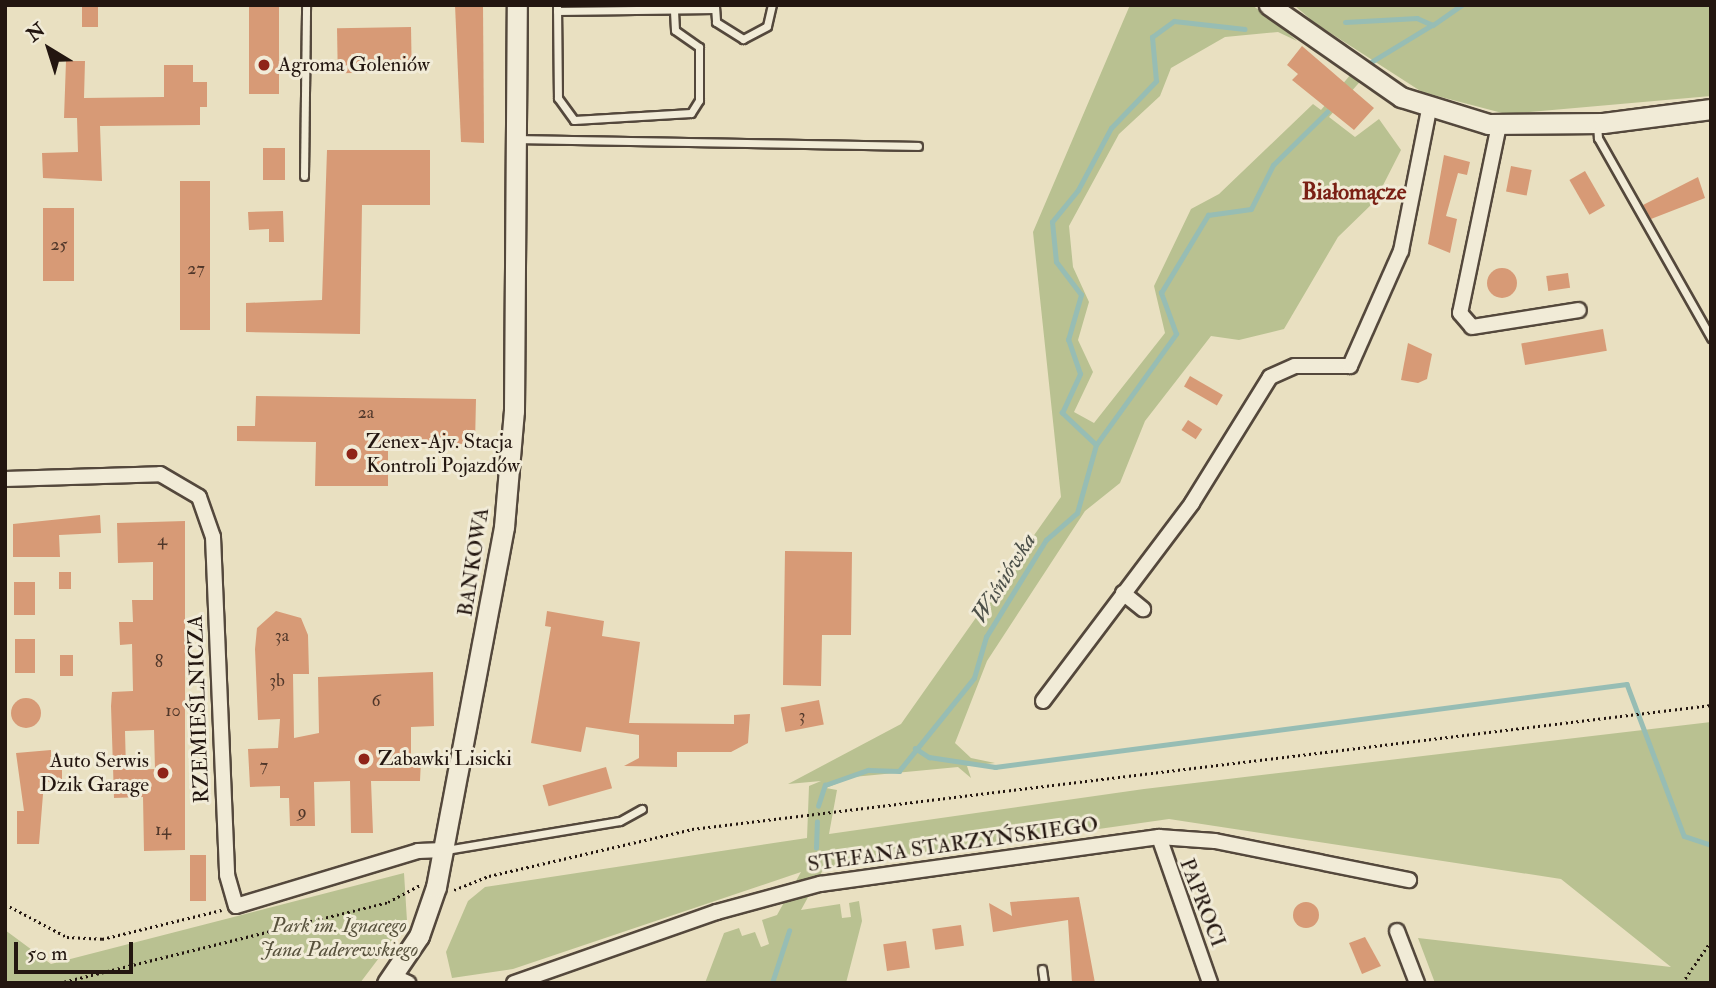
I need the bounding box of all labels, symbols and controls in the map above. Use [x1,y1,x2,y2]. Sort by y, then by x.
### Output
north arrow [14,14,84,84]
text: N [22,18,50,47]
place label: Agroma Goleniów [278,52,430,78]
marker: Agroma Goleniów [256,57,272,73]
district label: Białomącze [1302,178,1406,206]
house number: 25 [51,234,67,256]
house number: 27 [187,258,205,280]
house number: 2a [358,402,374,424]
place label: Zenex-Ajv. Stacja Kontroli Pojazdów [366,429,520,479]
marker: Zenex-Ajv. Stacja Kontroli Pojazdów [344,446,360,462]
street label: BANKOWA [453,506,495,618]
water label: Wiśniówka [966,528,1042,628]
house number: 4 [157,529,167,551]
street label: RZEMIEŚLNICZA [183,614,215,804]
house number: 3a [275,625,289,647]
house number: 8 [155,651,163,673]
house number: 3b [269,670,285,692]
house number: 6 [371,690,381,712]
house number: 10 [165,700,181,722]
house number: 3 [799,705,805,727]
place label: Zabawki Lisicki [378,746,512,772]
place label: Auto Serwis Dzik Garage [40,748,149,798]
marker: Zabawki Lisicki [356,751,372,767]
house number: 7 [260,755,268,777]
marker: Auto Serwis Dzik Garage [155,765,171,781]
house number: 9 [297,801,307,823]
street label: STEFANA STARZYŃSKIEGO [806,812,1100,878]
house number: 14 [155,819,171,841]
street label: PAPROCI [1174,855,1230,951]
park label: Park im. Ignacego Jana Paderewskiego [260,913,418,963]
scale bar [18,928,136,972]
text: 50 m [27,940,68,967]

